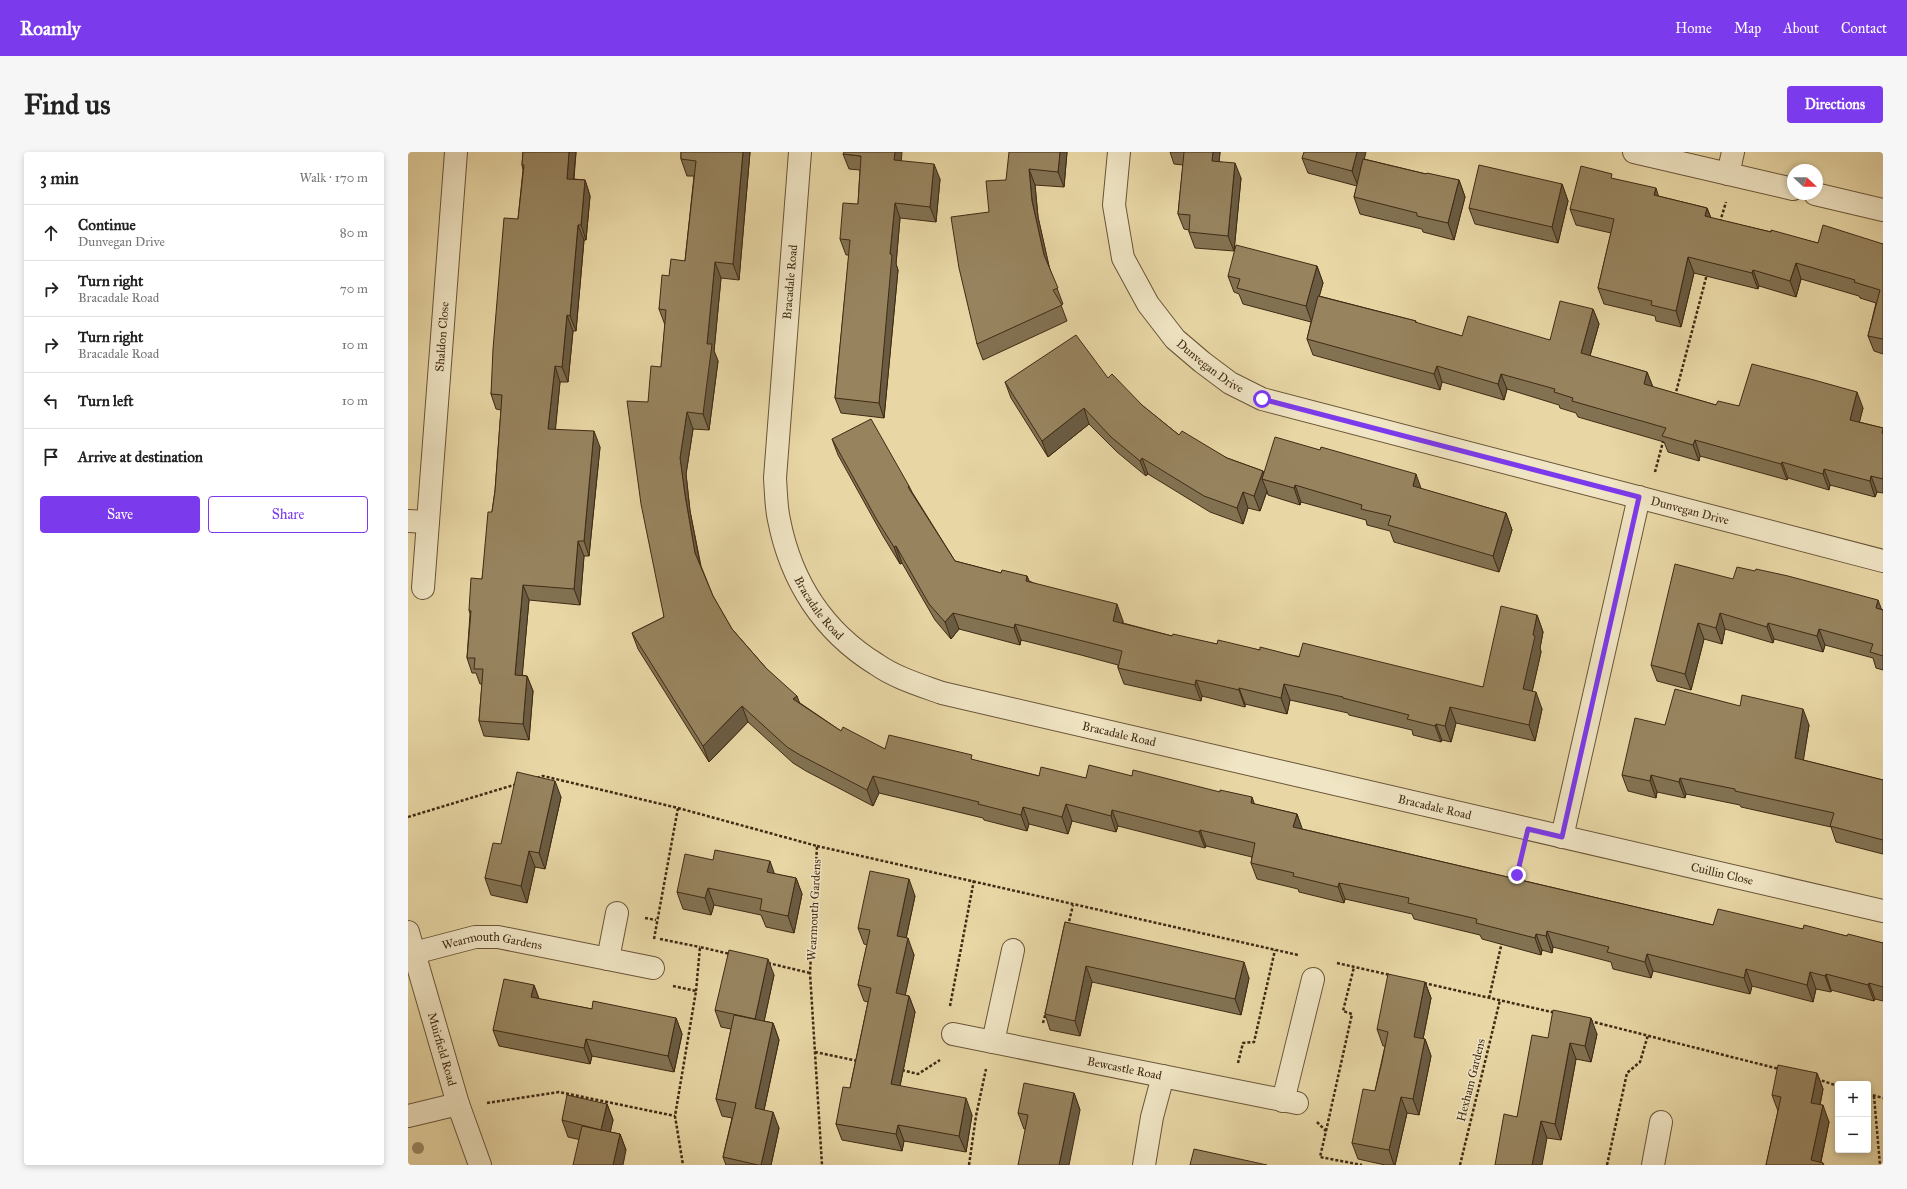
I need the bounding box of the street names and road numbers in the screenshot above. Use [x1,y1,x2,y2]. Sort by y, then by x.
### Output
street label: Bracadale Road [780,244,800,320]
street label: Shaldon Close [432,301,452,372]
street label: Dunvegan Drive [1174,336,1246,396]
street label: Dunvegan Drive [1649,494,1731,528]
street label: Bracadale Road [791,574,847,643]
street label: Bracadale Road [1081,719,1157,749]
street label: Bracadale Road [1397,792,1473,822]
street label: Wearmouth Gardens [804,859,824,961]
street label: Cuillin Close [1689,860,1755,888]
street label: Wearmouth Gardens [440,930,543,953]
street label: Muirfield Road [425,1011,459,1088]
street label: Hexham Gardens [1454,1037,1488,1123]
street label: Bewcastle Road [1086,1054,1163,1083]

